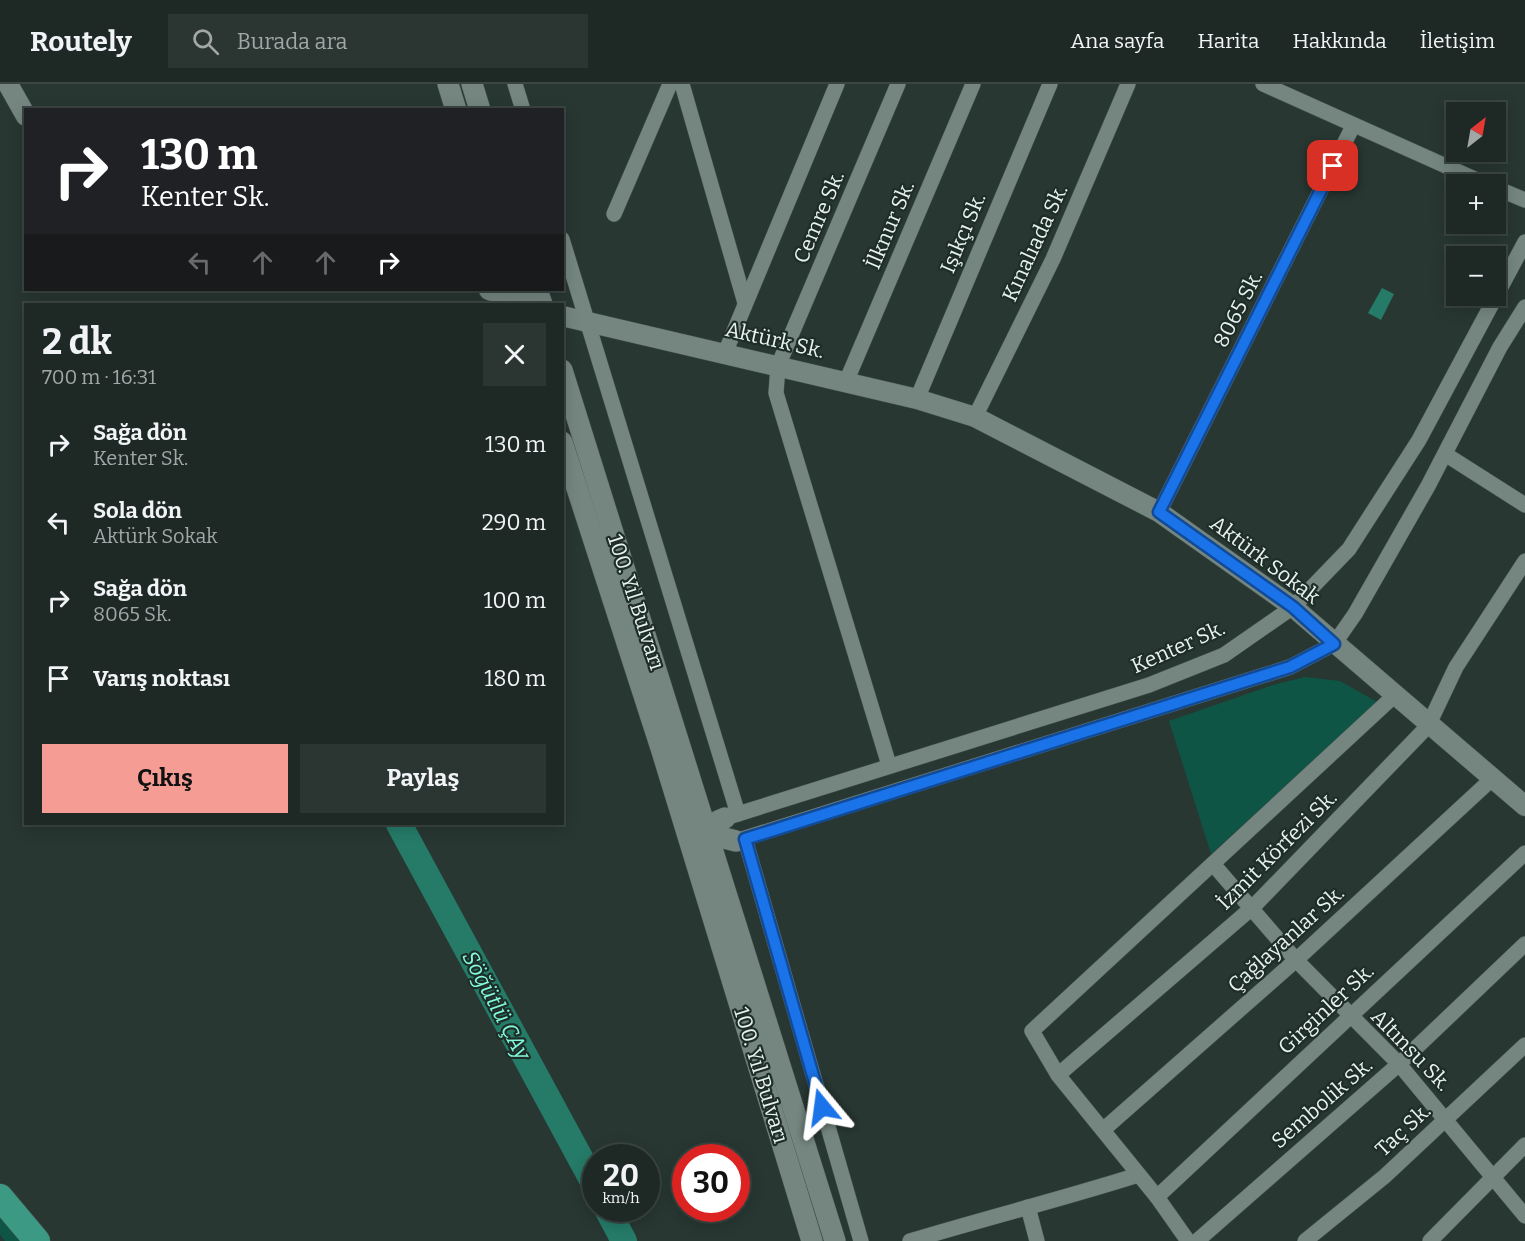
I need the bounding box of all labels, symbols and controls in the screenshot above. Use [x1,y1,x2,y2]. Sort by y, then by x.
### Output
search box [168,14,588,68]
text: Routely [30,25,132,58]
icon: search [189,25,222,58]
text: Burada ara [237,28,348,55]
text: Ana sayfa [1070,28,1164,54]
text: Harita [1197,28,1259,54]
text: Hakkında [1292,28,1387,54]
text: İletişim [1420,28,1495,54]
north arrow [1446,102,1506,162]
map controls [1446,102,1506,306]
text: 130 m [141,130,258,180]
icon: right [42,132,120,210]
pin [1307,140,1358,191]
icon: arrive [1316,149,1349,182]
street label: Cemre Sk. [788,167,850,267]
button: + [1446,174,1506,234]
street label: İlknur Sk. [860,177,920,273]
street label: Kınalıada Sk. [997,180,1073,306]
text: Kenter Sk. [141,181,270,213]
street label: Işıkçı Sk. [934,189,992,277]
icon: left [183,246,216,279]
icon: ahead [246,246,279,279]
icon: ahead [309,246,342,279]
icon: right [372,246,405,279]
button: − [1446,246,1506,306]
street label: 8065 Sk. [1208,266,1268,352]
street label: Aktürk Sk. [723,316,827,364]
text: 2 dk [42,320,112,364]
button: close [483,323,546,386]
text: 700 m · 16:31 [42,365,156,389]
text: Sağa dön [93,419,187,446]
icon: right [42,428,75,461]
text: 130 m [485,431,546,458]
text: Kenter Sk. [93,446,188,470]
text: Sola dön [93,497,182,524]
icon: left [42,506,75,539]
text: 290 m [482,509,546,536]
street label: Aktürk Sokak [1205,510,1325,610]
text: Aktürk Sokak [93,524,218,548]
street label: 100. Yıl Bulvarı [602,531,670,673]
text: Sağa dön [93,575,187,602]
icon: right [42,584,75,617]
text: 100 m [483,587,546,614]
text: 8065 Sk. [93,602,171,626]
street label: Kenter Sk. [1127,615,1229,679]
icon: arrive [42,662,75,695]
text: Varış noktası [93,665,230,692]
text: 180 m [484,665,546,692]
button: Çıkış [42,744,288,813]
button: Paylaş [300,744,546,813]
street label: İzmit Körfezi Sk. [1212,785,1342,915]
street label: Çağlayanlar Sk. [1222,880,1350,998]
water label: Söğütlü ÇAy [457,946,537,1066]
street label: Girginler Sk. [1273,958,1379,1060]
street label: 100. Yıl Bulvarı [728,1004,794,1146]
street label: Altınsu Sk. [1366,1004,1456,1096]
street label: Sembolik Sk. [1266,1052,1378,1154]
position arrow [790,1075,854,1139]
street label: Taç Sk. [1370,1098,1436,1162]
speed limit sign: 30 [672,1144,750,1222]
text: 20 [603,1158,639,1194]
text: km/h [602,1189,640,1207]

